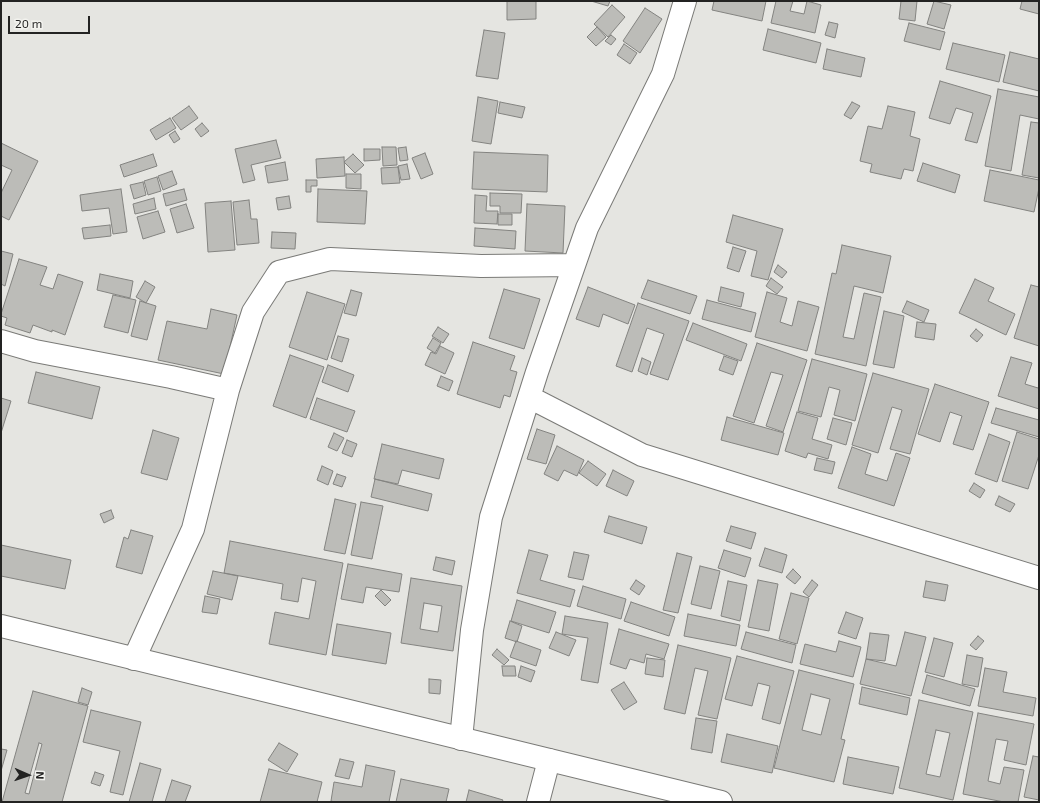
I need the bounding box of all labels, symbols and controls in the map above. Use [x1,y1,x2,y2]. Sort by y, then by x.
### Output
scale bar [10,8,92,34]
text: 20 m [15,16,42,30]
north arrow [8,755,48,795]
text: N [34,771,47,780]

